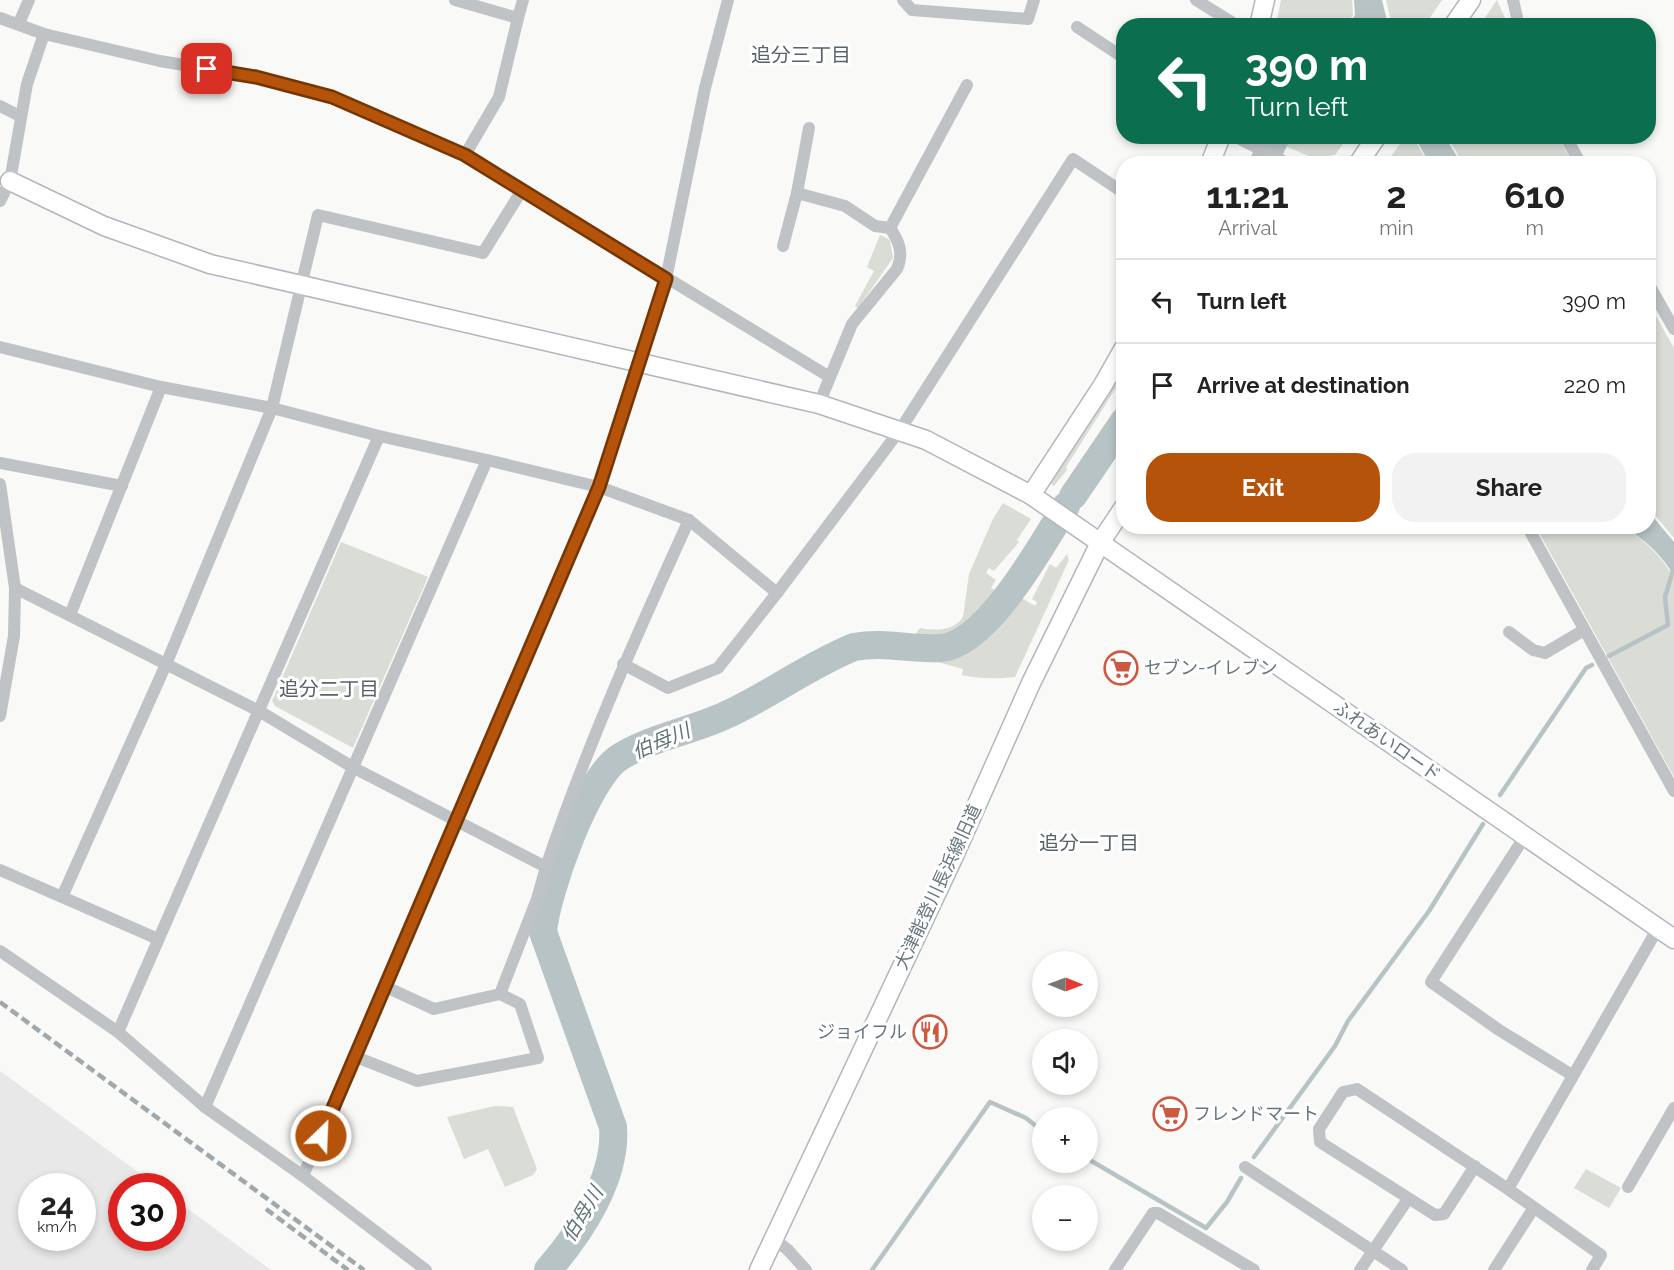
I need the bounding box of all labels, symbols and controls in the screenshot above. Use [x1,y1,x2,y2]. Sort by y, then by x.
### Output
text: 390 m [1245,41,1368,90]
icon: left [1146,42,1224,120]
pin [181,43,232,94]
district label: 追分三丁目 [751,43,851,67]
icon: arrive [190,52,223,85]
text: Turn left [1245,91,1348,122]
text: 11:21 [1206,174,1289,216]
text: 2 [1386,174,1407,216]
text: 610 [1504,174,1566,216]
text: Arrival [1218,216,1277,240]
text: min [1379,216,1414,240]
text: m [1526,216,1544,240]
icon: left [1146,285,1179,318]
text: Turn left [1197,288,1287,314]
text: 390 m [1562,288,1626,314]
icon: arrive [1146,369,1179,402]
text: Arrive at destination [1197,372,1410,398]
text: 220 m [1564,372,1626,398]
button: Exit [1146,453,1380,522]
button: Share [1392,453,1626,522]
supermarket icon: セブン-イレブン [1103,650,1139,686]
place label: セブン-イレブン [1144,657,1278,678]
district label: 追分二丁目 [279,677,379,701]
street label: ふれあいロード [1330,696,1445,785]
water label: 伯母川 [629,717,695,764]
street label: 大津能登川長浜線旧道 [890,801,985,973]
district label: 追分一丁目 [1039,831,1139,855]
north arrow [1032,951,1098,1017]
map controls [1032,951,1098,1251]
restaurant icon: ジョイフル [912,1014,948,1050]
place label: ジョイフル [817,1021,907,1042]
button: sound [1032,1029,1098,1095]
supermarket icon: フレンドマート [1152,1096,1188,1132]
place label: フレンドマート [1193,1103,1319,1124]
position arrow [289,1104,353,1168]
button: + [1032,1107,1098,1173]
speed limit sign: 30 [108,1173,186,1251]
water label: 伯母川 [556,1180,609,1246]
button: − [1032,1185,1098,1251]
text: 24 [40,1187,74,1222]
text: km/h [37,1218,77,1236]

